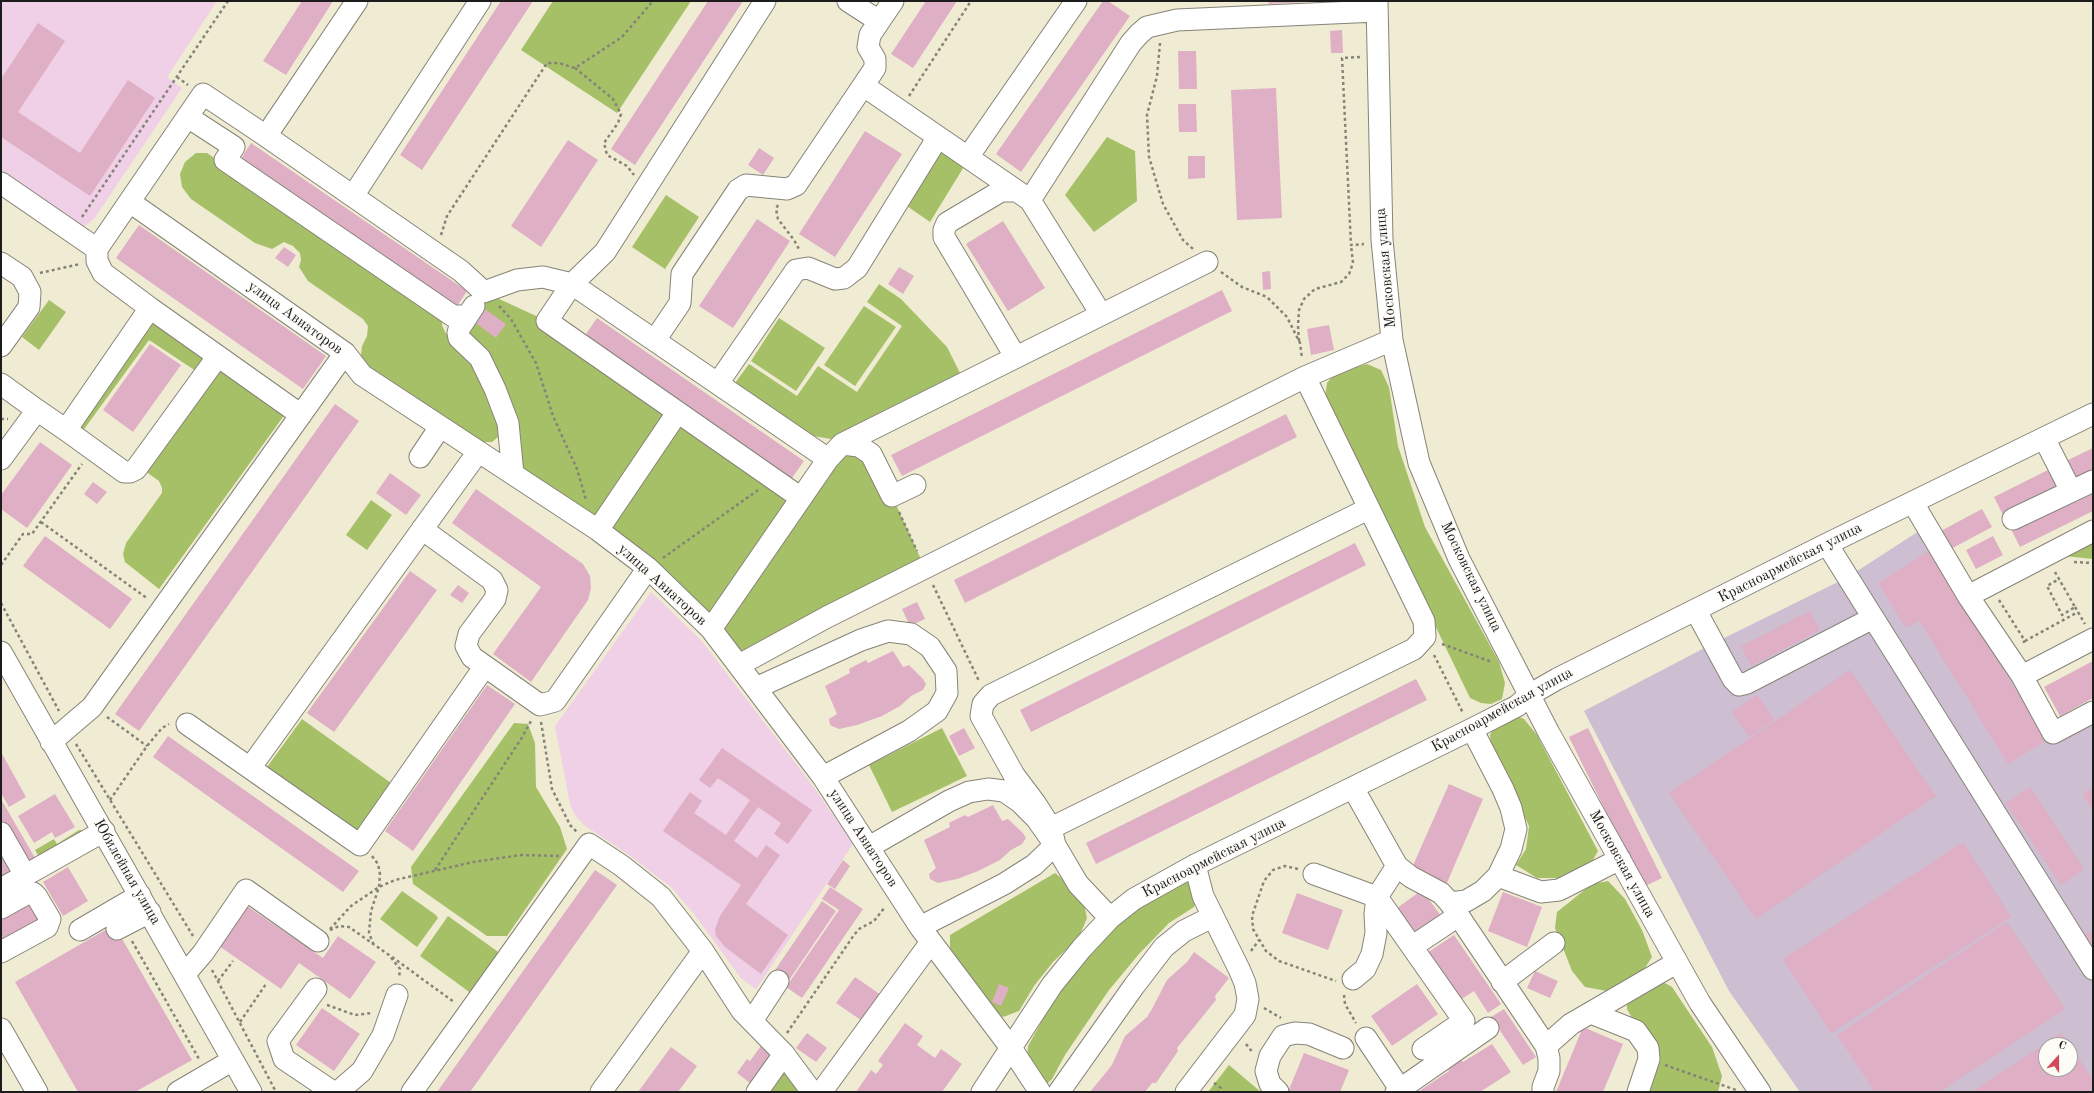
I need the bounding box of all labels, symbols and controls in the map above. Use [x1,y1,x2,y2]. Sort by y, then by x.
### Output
street label: Московская улица [1372,207,1400,329]
street label: улица Авиаторов [244,277,346,359]
street label: Московская улица [1436,519,1506,635]
street label: Красноармейская улица [1715,519,1865,607]
street label: улица Авиаторов [614,540,710,630]
street label: Красноармейская улица [1428,664,1576,756]
street label: улица Авиаторов [825,785,901,891]
street label: Московская улица [1585,807,1659,921]
street label: Красноармейская улица [1139,814,1289,902]
street label: Юбилейная улица [89,816,165,928]
north arrow [2038,1037,2078,1077]
text: С [2057,1040,2067,1053]

